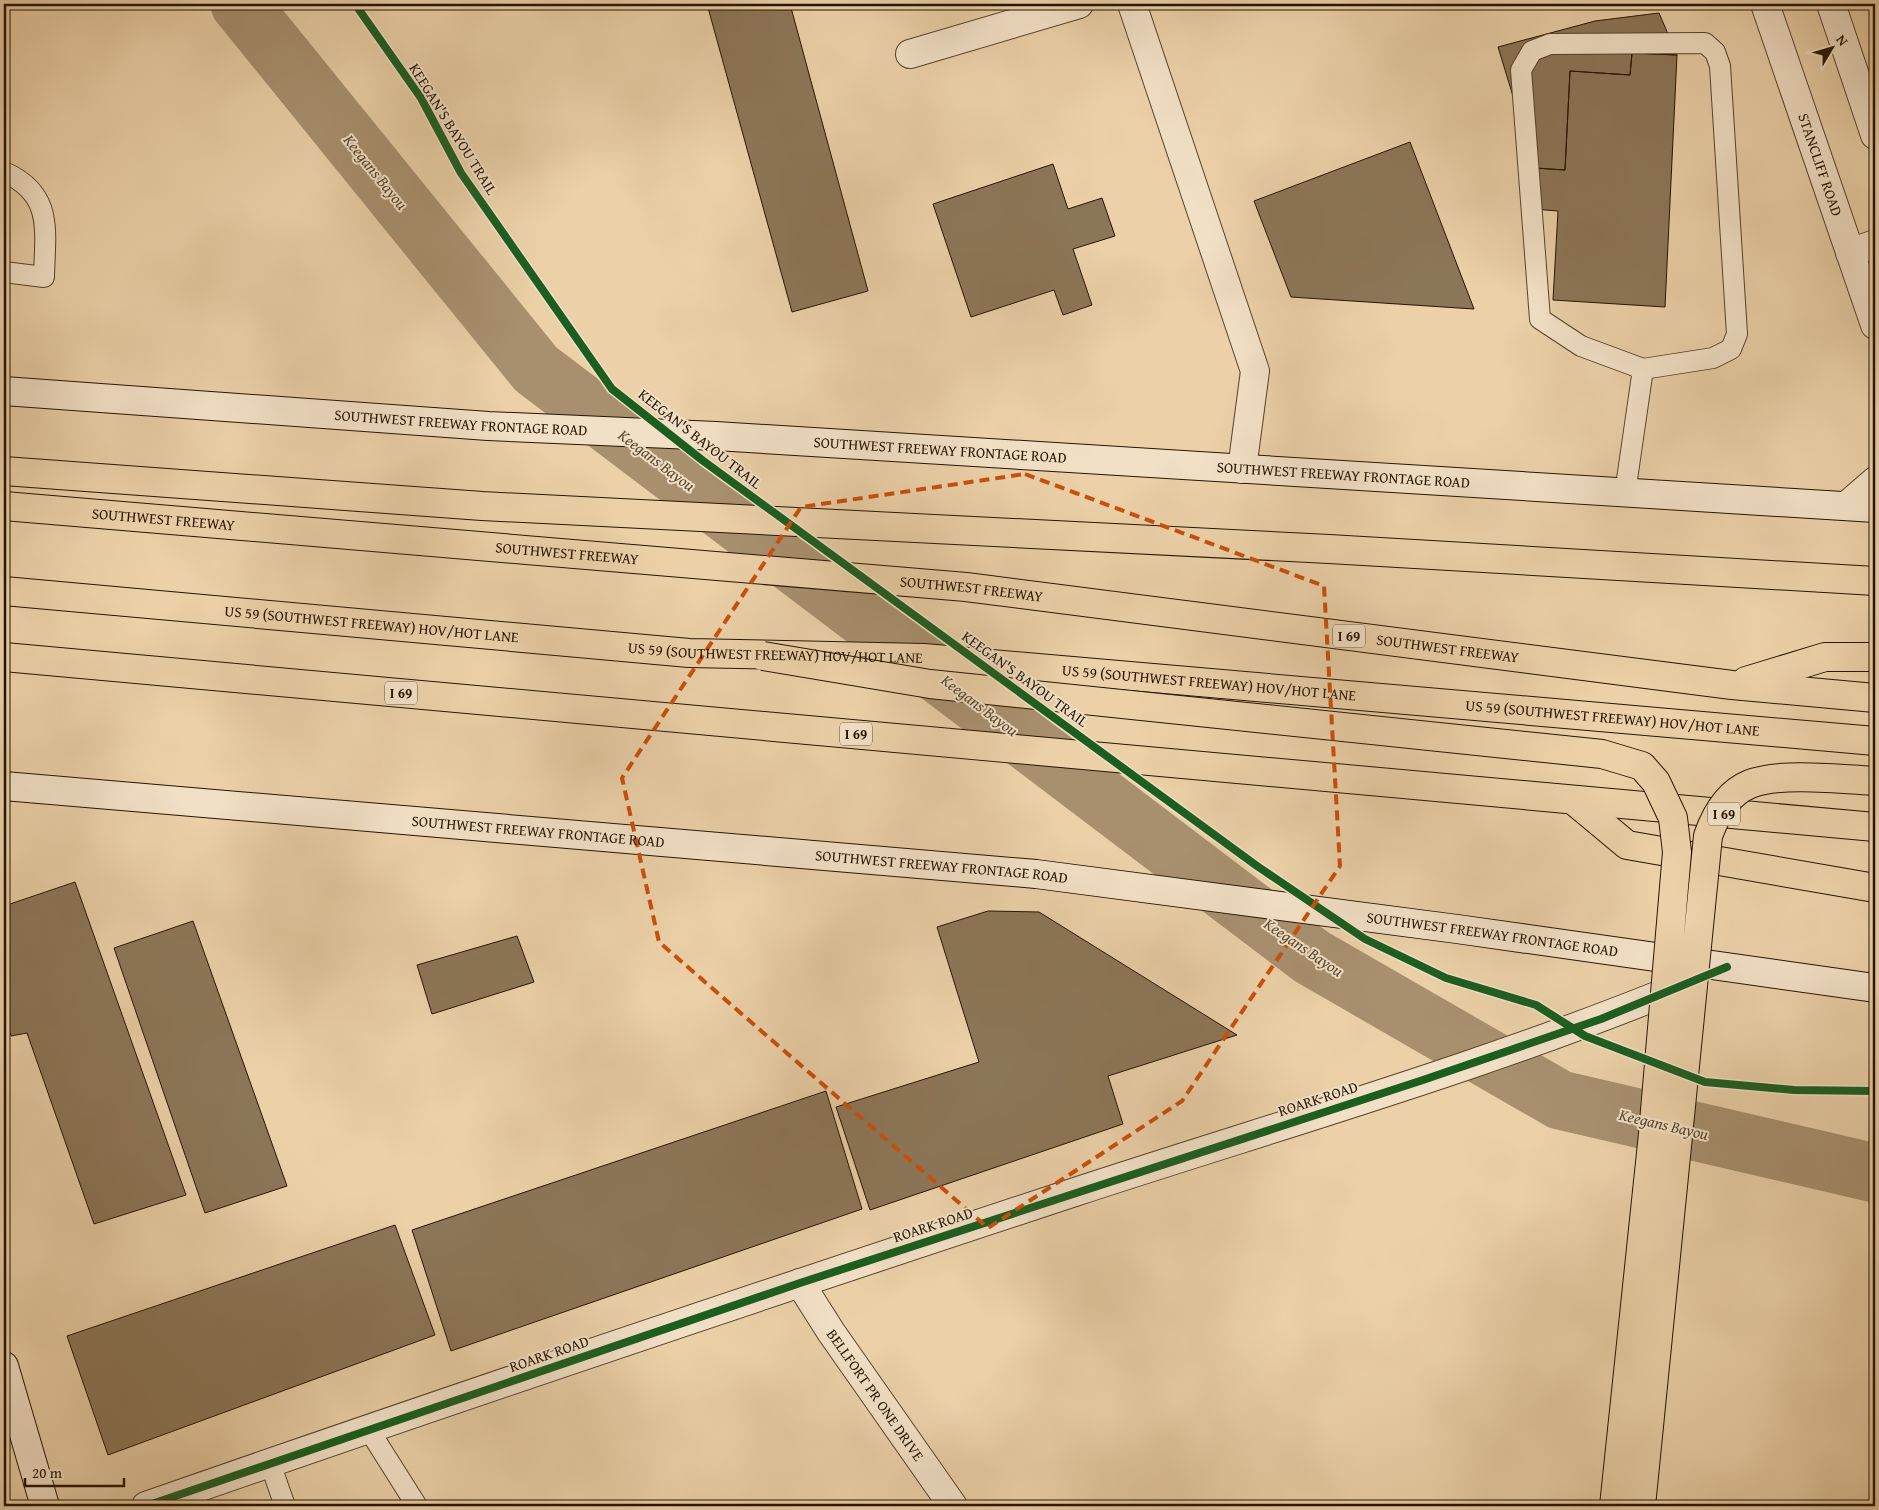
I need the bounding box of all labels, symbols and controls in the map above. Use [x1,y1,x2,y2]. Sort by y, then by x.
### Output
north arrow [1806,22,1856,72]
text: N [1831,30,1853,50]
street label: KEEGAN'S BAYOU TRAIL [404,59,503,199]
street label: STANCLIFF ROAD [1793,110,1848,219]
water label: Keegans Bayou [337,128,414,215]
street label: KEEGAN'S BAYOU TRAIL [634,384,767,494]
street label: SOUTHWEST FREEWAY FRONTAGE ROAD [334,404,588,440]
water label: Keegans Bayou [613,422,701,497]
street label: SOUTHWEST FREEWAY FRONTAGE ROAD [813,431,1067,468]
street label: SOUTHWEST FREEWAY FRONTAGE ROAD [1216,456,1471,493]
street label: SOUTHWEST FREEWAY [91,502,236,535]
street label: SOUTHWEST FREEWAY [495,536,640,569]
street label: SOUTHWEST FREEWAY [899,570,1044,607]
street label: US 59 (SOUTHWEST FREEWAY) HOV/HOT LANE [224,600,520,648]
road number: I 69 [1333,624,1365,648]
street label: KEEGAN'S BAYOU TRAIL [958,626,1093,732]
street label: SOUTHWEST FREEWAY [1375,629,1520,668]
street label: US 59 (SOUTHWEST FREEWAY) HOV/HOT LANE [627,637,923,668]
street label: US 59 (SOUTHWEST FREEWAY) HOV/HOT LANE [1061,659,1357,706]
water label: Keegans Bayou [936,667,1024,742]
road number: I 69 [385,681,417,704]
street label: US 59 (SOUTHWEST FREEWAY) HOV/HOT LANE [1465,694,1761,741]
road number: I 69 [840,722,872,746]
road number: I 69 [1708,802,1740,826]
street label: SOUTHWEST FREEWAY FRONTAGE ROAD [411,810,665,852]
street label: SOUTHWEST FREEWAY FRONTAGE ROAD [814,844,1069,888]
street label: SOUTHWEST FREEWAY FRONTAGE ROAD [1365,906,1619,962]
water label: Keegans Bayou [1259,911,1349,982]
street label: ROARK ROAD [1275,1076,1360,1121]
water label: Keegans Bayou [1616,1102,1711,1146]
street label: ROARK ROAD [890,1202,975,1247]
street label: BELLFORT PR ONE DRIVE [822,1324,930,1465]
street label: ROARK ROAD [506,1330,591,1377]
scale bar [25,1455,124,1487]
text: 20 m [32,1462,63,1483]

